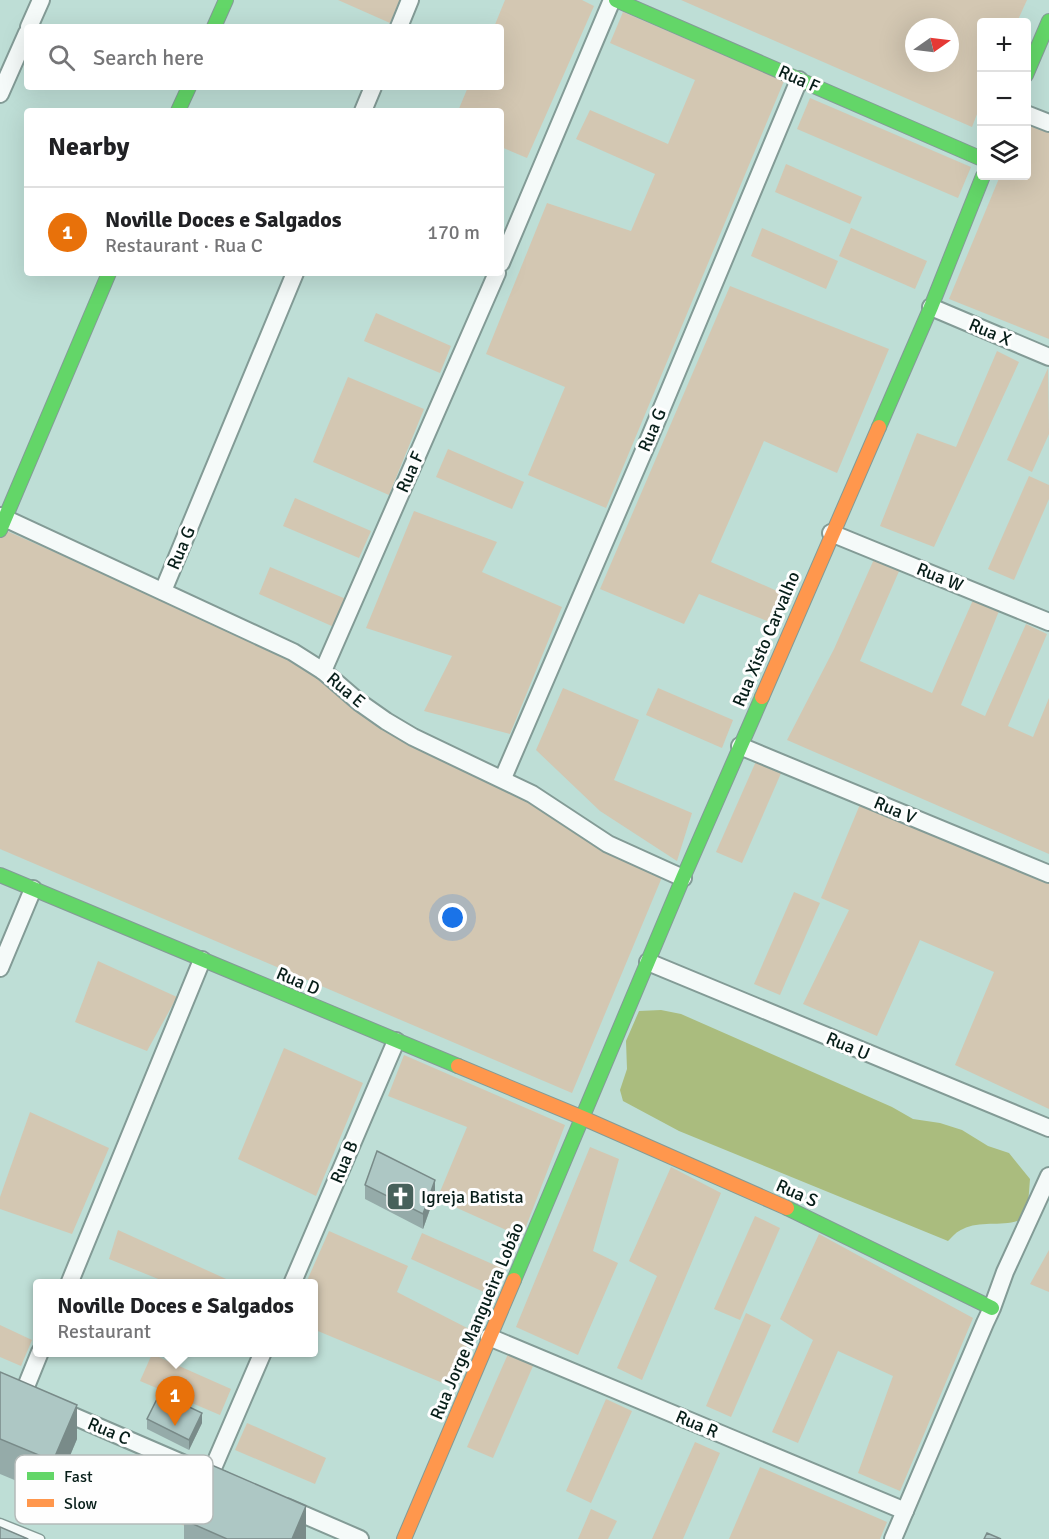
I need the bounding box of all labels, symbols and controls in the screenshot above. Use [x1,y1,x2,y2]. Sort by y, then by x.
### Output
north arrow [905,18,959,72]
map controls [977,18,1031,180]
button: + [977,18,1031,72]
search box [24,24,504,90]
icon: search [45,41,78,74]
text: Search here [93,44,204,71]
street label: Rua F [775,60,823,98]
button: − [977,72,1031,126]
button: layers [977,126,1031,180]
text: Nearby [48,131,129,163]
text: Noville Doces e Salgados [105,206,341,233]
text: 1 [62,220,73,245]
text: 170 m [427,220,480,245]
text: Restaurant · Rua C [105,233,263,258]
street label: Rua X [965,313,1015,351]
street label: Rua G [633,405,671,455]
street label: Rua F [391,448,429,496]
street label: Rua G [162,523,200,573]
street label: Rua W [913,558,967,596]
street label: Rua Xisto Carvalho [728,568,804,710]
street label: Rua E [322,668,370,712]
street label: Rua V [871,791,920,829]
your location [438,903,467,932]
street label: Rua D [273,962,323,1000]
street label: Rua U [823,1027,873,1065]
street label: Rua B [325,1137,363,1187]
street label: Rua S [773,1174,821,1212]
church icon: Igreja Batista [384,1181,416,1213]
place label: Igreja Batista [421,1186,524,1208]
street label: Rua Jorge Mangueira Lobão [425,1219,529,1423]
popup [33,1279,318,1357]
text: Noville Doces e Salgados [57,1292,294,1319]
text: Restaurant [57,1319,151,1344]
pin: 1 [156,1376,195,1426]
street label: Rua R [672,1405,722,1443]
street label: Rua C [84,1412,134,1450]
legend [15,1455,213,1524]
text: Fast [64,1467,93,1487]
text: Slow [64,1494,98,1514]

